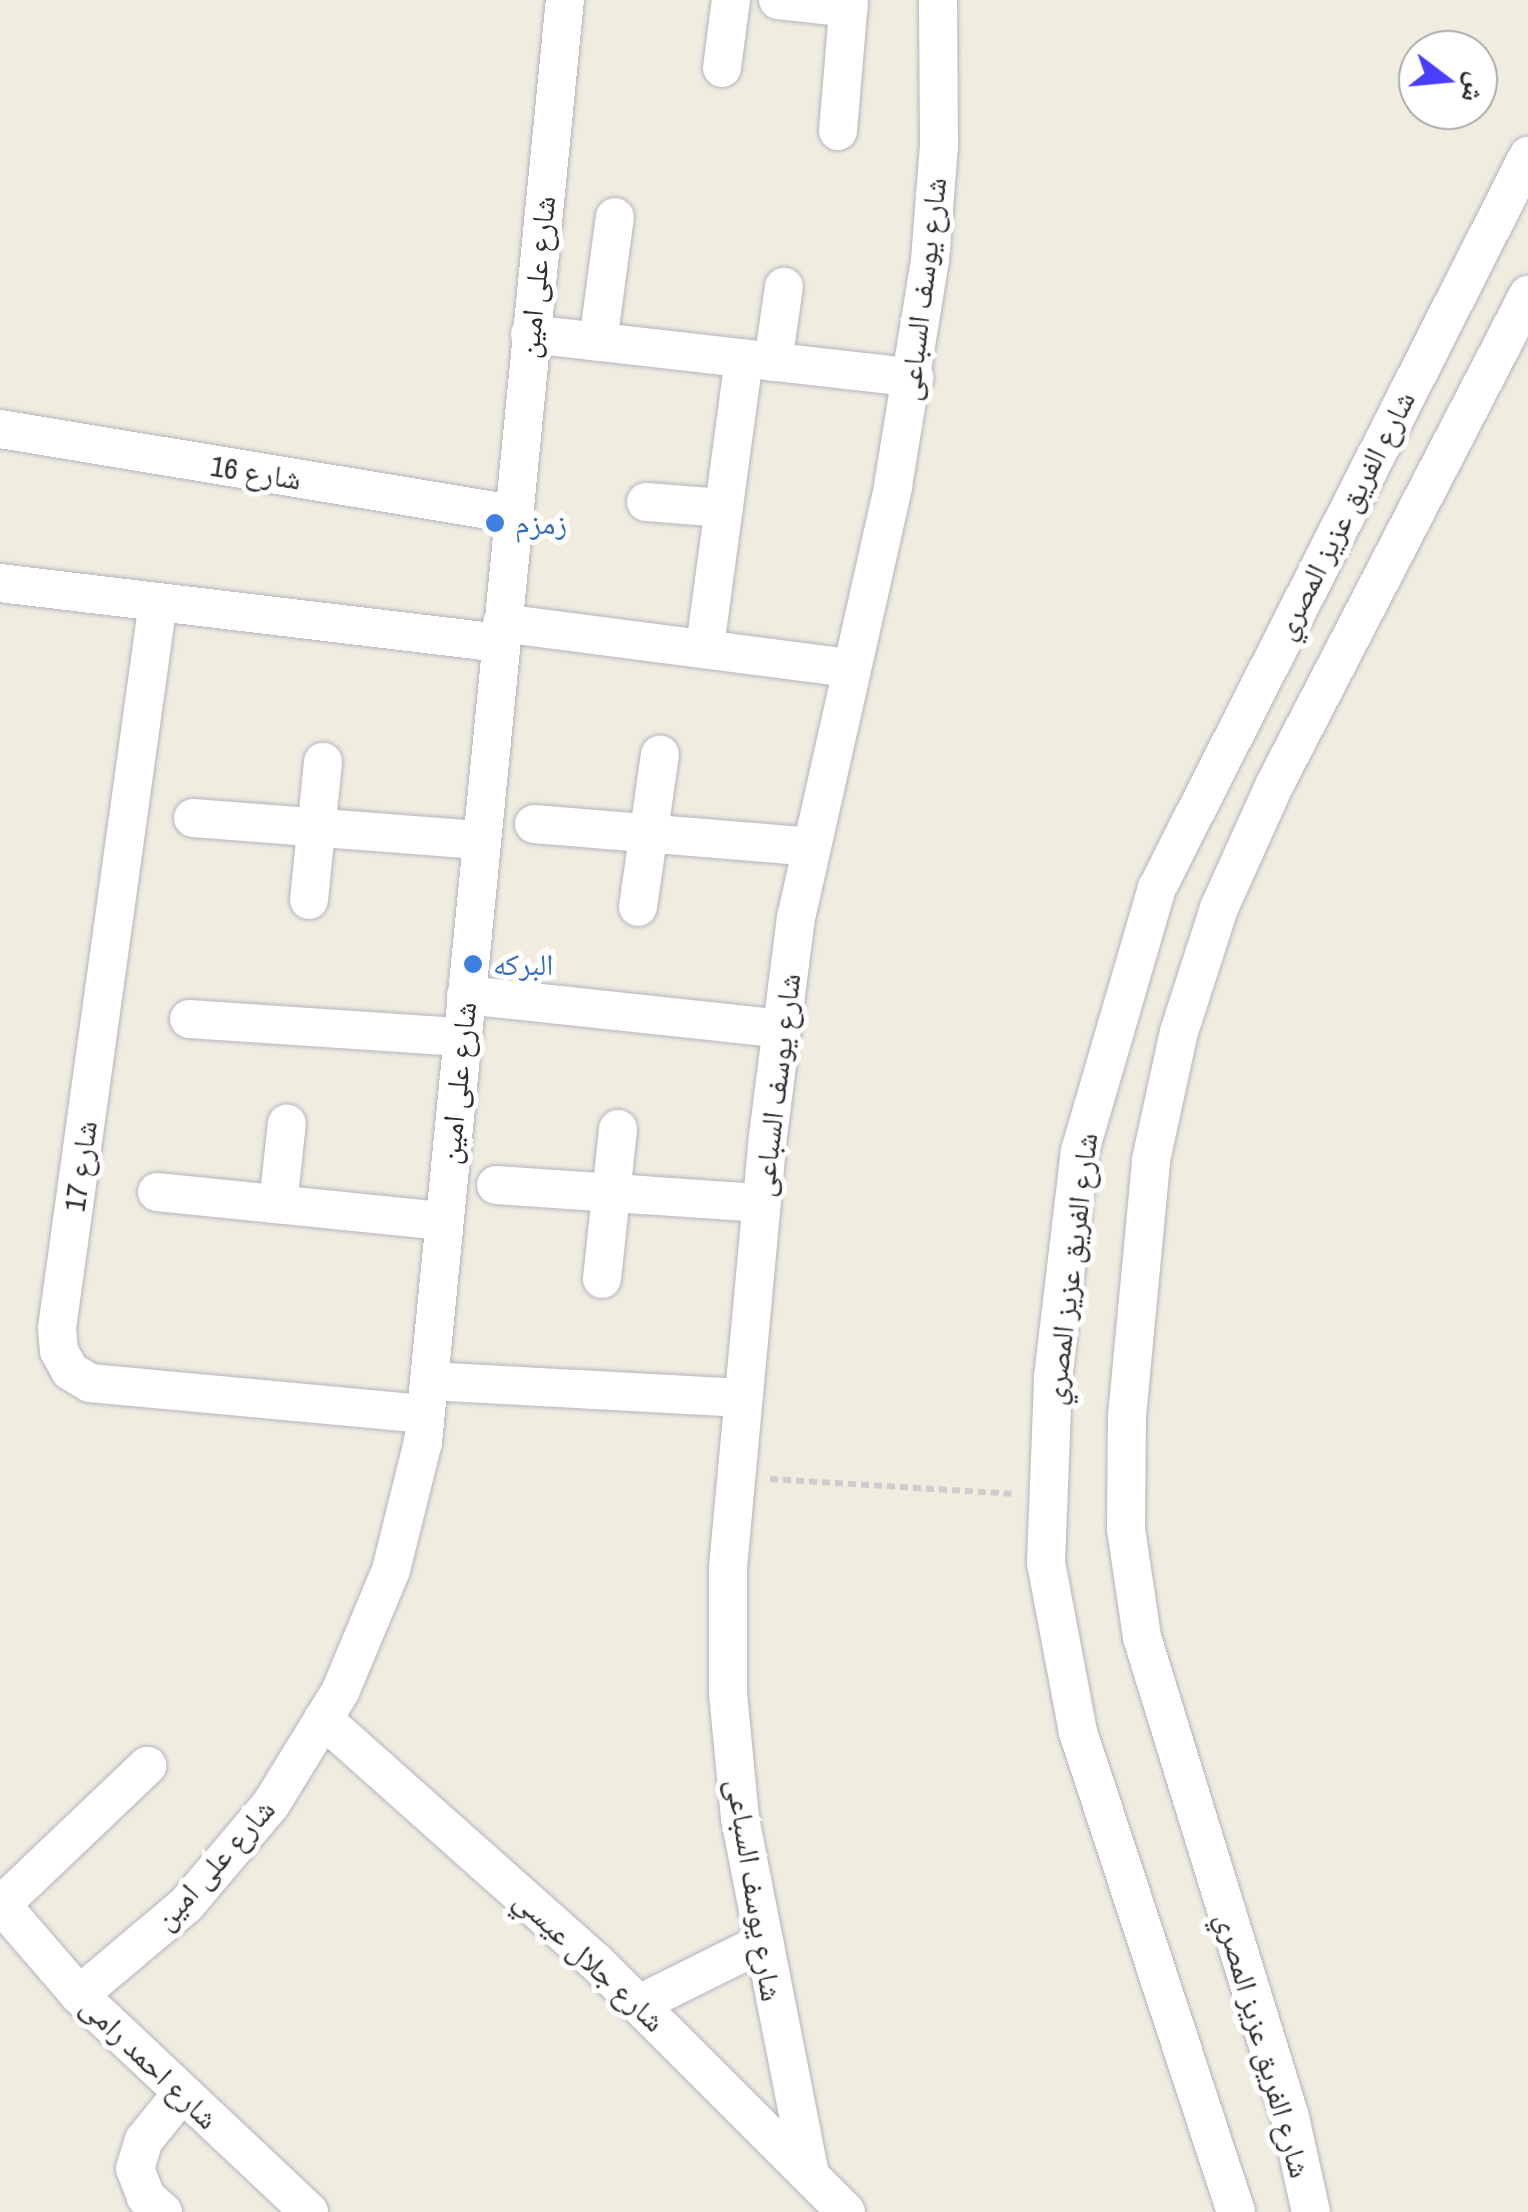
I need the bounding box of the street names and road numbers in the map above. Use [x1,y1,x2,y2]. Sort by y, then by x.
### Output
street label: شارع يوسف السباعى [890,175,954,403]
street label: شارع على امين [510,194,562,360]
street label: شارع الفريق عزيز المصري [1266,385,1422,645]
street label: شارع 16 [208,447,304,497]
street label: شارع يوسف السباعى [744,971,808,1199]
street label: شارع على امين [431,1000,483,1166]
street label: شارع 17 [56,1118,104,1214]
street label: شارع الفريق عزيز المصري [1035,1131,1105,1407]
street label: شارع يوسف السباعى [720,1776,790,2004]
street label: شارع على امين [146,1791,282,1937]
street label: شارع جلال عيسي [507,1881,673,2039]
street label: شارع الفريق عزيز المصري [1209,1908,1319,2182]
street label: شارع احمد رامى [74,1988,226,2136]

